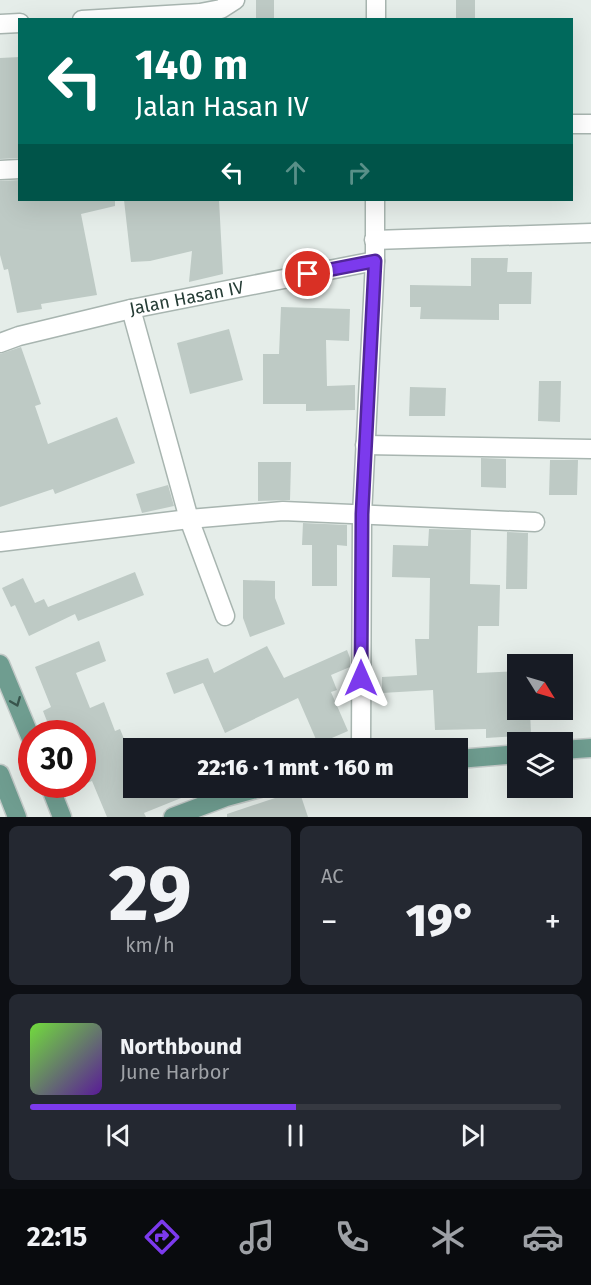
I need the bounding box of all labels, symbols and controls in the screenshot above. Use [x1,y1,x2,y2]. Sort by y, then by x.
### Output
text: 140 m [135,40,248,90]
icon: left [36,42,114,120]
text: Jalan Hasan IV [135,91,309,123]
icon: left [216,156,249,189]
icon: ahead [279,156,312,189]
icon: right [342,156,375,189]
pin [282,248,333,299]
icon: arrive [291,257,324,290]
street label: Jalan Hasan IV [127,276,246,320]
position arrow [329,646,393,710]
north arrow [507,654,573,720]
map controls [507,654,573,798]
one-way arrow [9,696,21,707]
speed limit sign: 30 [18,720,96,798]
button: layers [507,732,573,798]
text: 22:16 · 1 mnt · 160 m [197,754,394,781]
text: 29 [108,847,192,941]
text: AC [321,864,343,888]
text: 19° [406,894,476,948]
text: − [321,902,338,942]
text: + [545,902,561,942]
text: km/h [125,933,175,957]
text: Northbound [120,1033,242,1060]
text: June Harbor [120,1060,229,1084]
icon: previous [102,1119,135,1152]
icon: pause [279,1119,312,1152]
icon: next [456,1119,489,1152]
icon: directions [141,1216,183,1258]
icon: music [236,1216,278,1258]
icon: phone [331,1216,373,1258]
icon: climate [427,1216,469,1258]
icon: car [522,1216,564,1258]
text: 22:15 [27,1221,87,1253]

